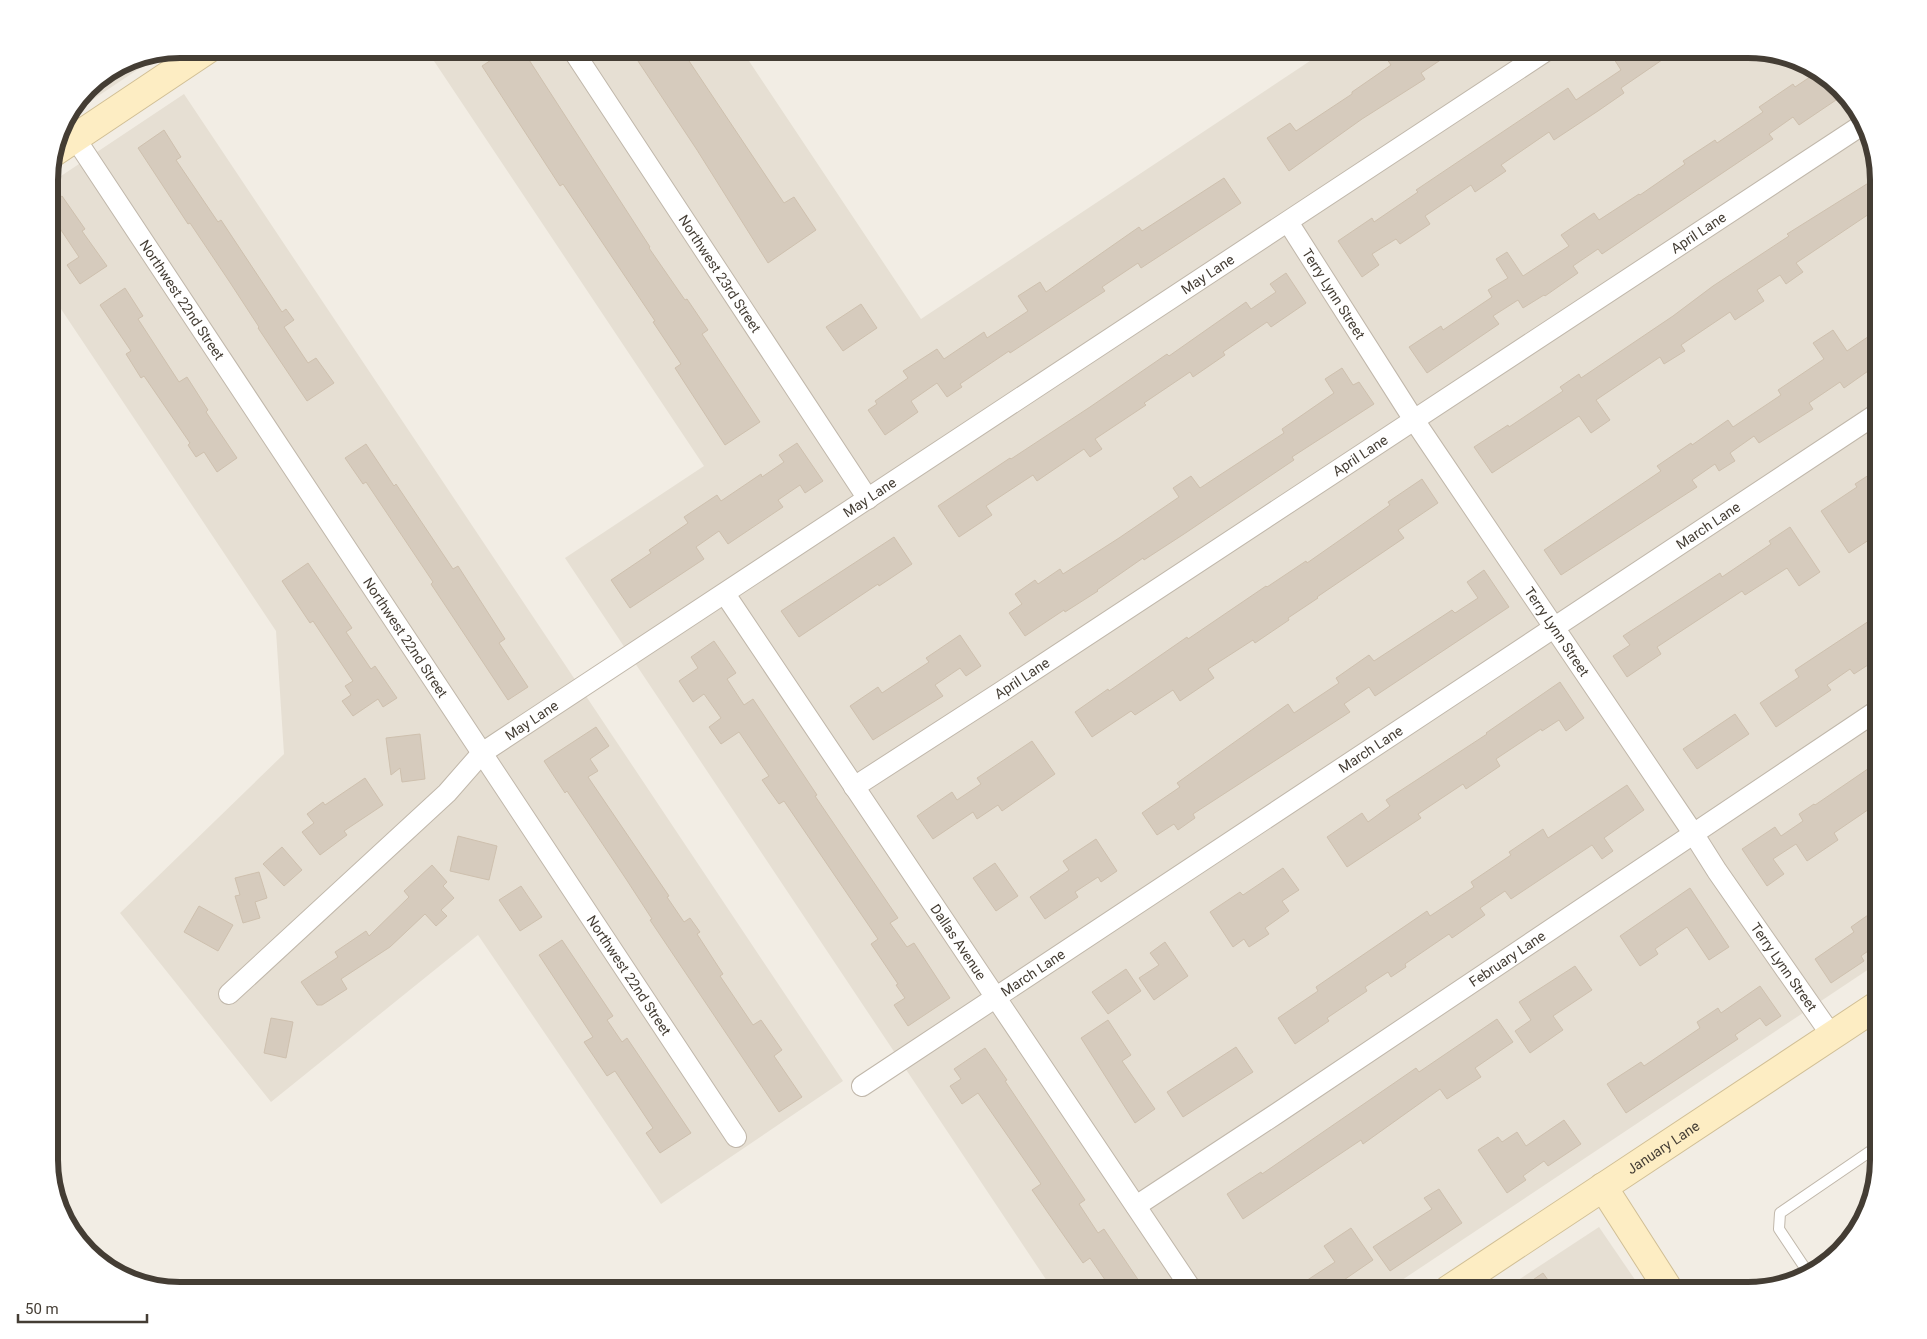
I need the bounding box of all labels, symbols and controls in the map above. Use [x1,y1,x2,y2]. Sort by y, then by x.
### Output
street label: April Lane [1668,209,1729,257]
street label: Northwest 23rd Street [675,212,764,336]
street label: Northwest 22nd Street [137,237,228,363]
street label: Terry Lynn Street [1299,246,1369,342]
street label: May Lane [1178,251,1237,297]
street label: April Lane [1330,432,1391,479]
street label: May Lane [840,474,899,521]
street label: March Lane [1673,499,1743,552]
street label: Northwest 22nd Street [360,575,451,701]
street label: Terry Lynn Street [1521,584,1593,679]
street label: April Lane [991,654,1052,702]
street label: May Lane [502,697,561,744]
street label: March Lane [1336,722,1406,776]
street label: Dallas Avenue [927,901,990,983]
street label: Northwest 22nd Street [584,912,675,1039]
street label: Terry Lynn Street [1748,920,1820,1015]
street label: February Lane [1466,928,1548,990]
street label: March Lane [998,946,1068,1000]
street label: January Lane [1624,1118,1702,1177]
scale bar [18,1292,146,1324]
text: 50 m [25,1300,59,1318]

